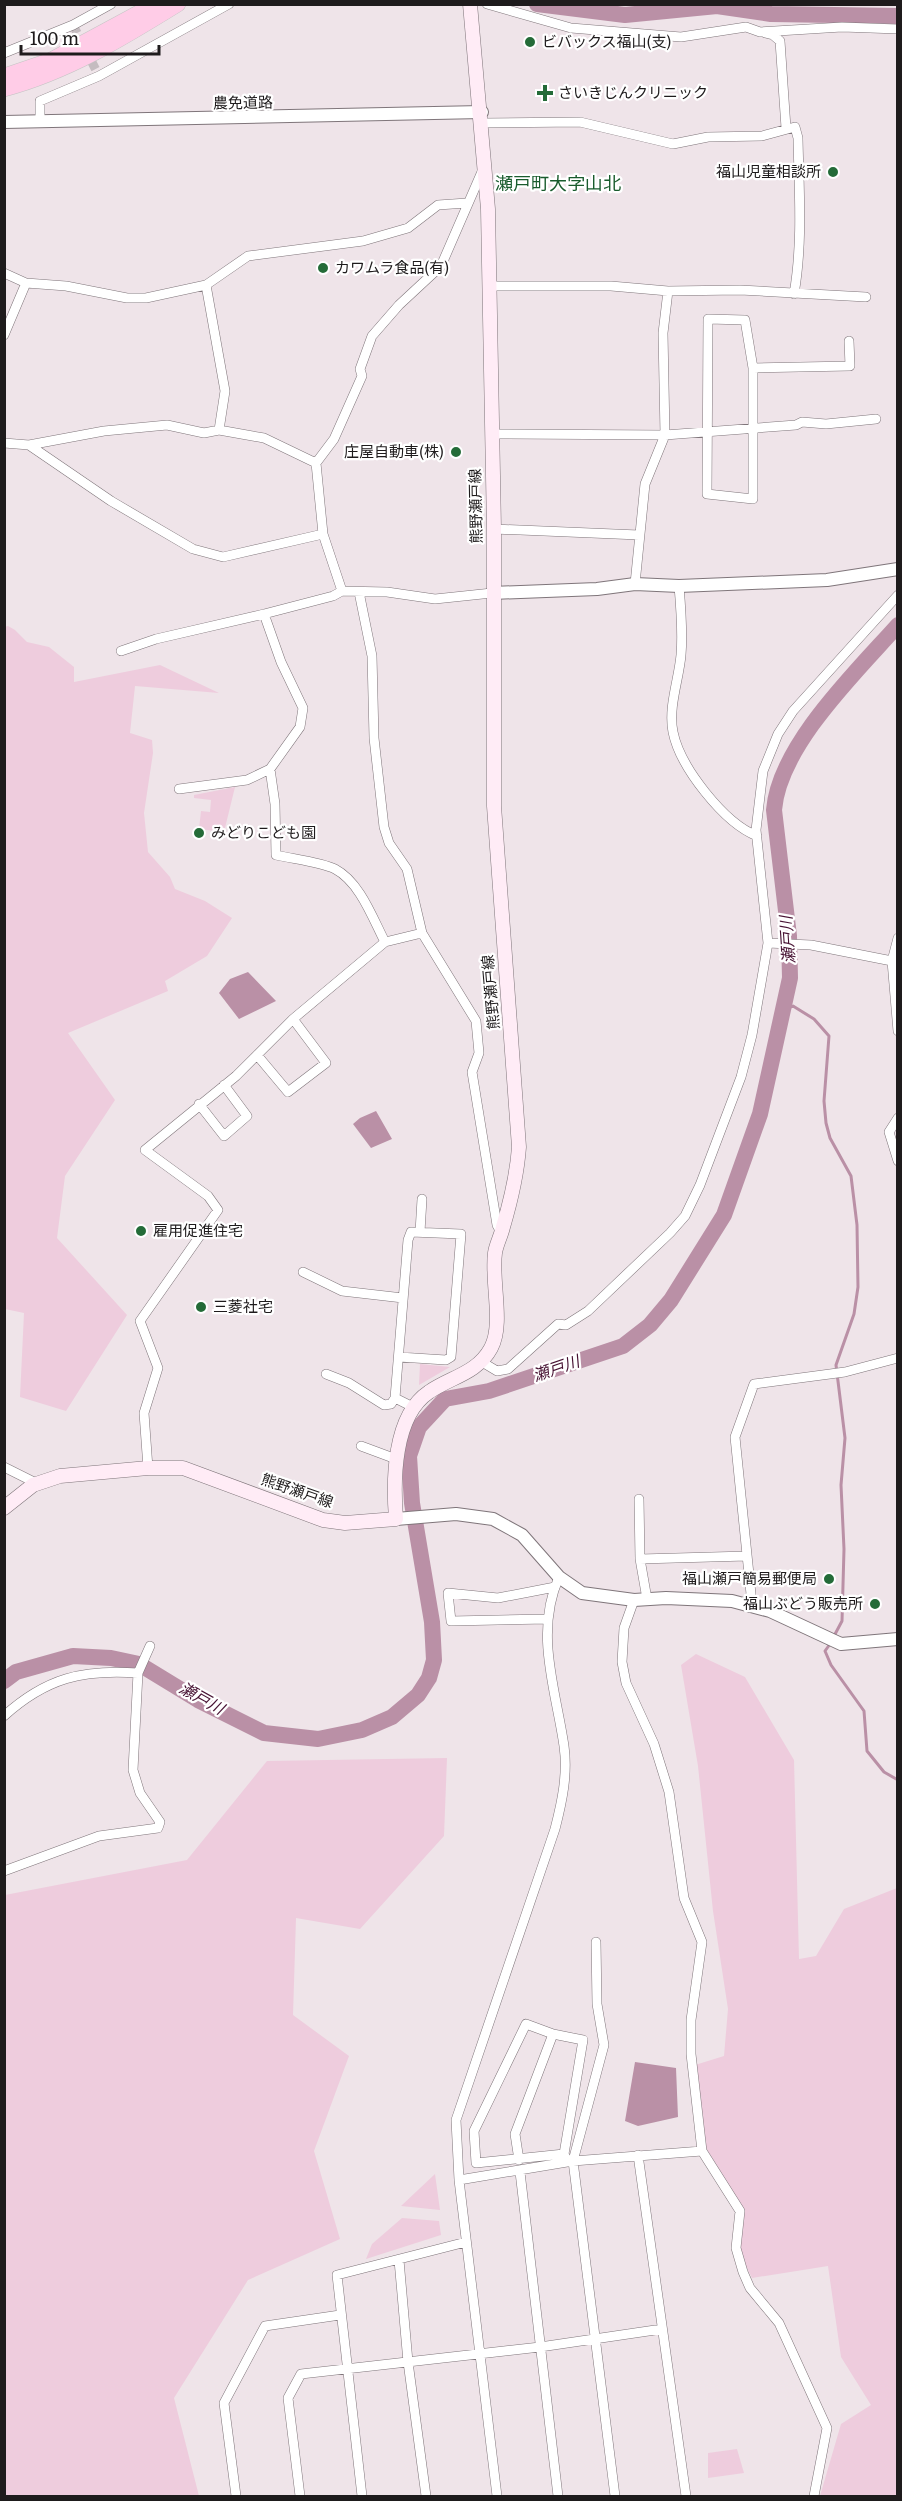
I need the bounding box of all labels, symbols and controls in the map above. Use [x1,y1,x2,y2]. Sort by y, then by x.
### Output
scale bar [21,18,159,56]
text: 100 m [30,24,79,51]
place label: ビバックス福山(支) [542,29,672,52]
marker: ビバックス福山(支) [523,35,537,49]
place label: さいきじんクリニック [558,80,708,103]
marker: さいきじんクリニック [536,84,554,102]
street label: 農免道路 [213,89,273,114]
place label: 福山児童相談所 [716,159,821,182]
marker: 福山児童相談所 [826,165,840,179]
district label: 瀬戸町大字山北 [495,169,621,196]
place label: カワムラ食品(有) [335,255,449,278]
marker: カワムラ食品(有) [316,261,330,275]
place label: 庄屋自動車(株) [344,439,444,462]
marker: 庄屋自動車(株) [449,445,463,459]
street label: 熊野瀬戸線 [462,468,487,544]
place label: みどりこども園 [211,820,316,843]
marker: みどりこども園 [192,826,206,840]
water label: 瀬戸川 [772,913,800,965]
street label: 熊野瀬戸線 [475,954,504,1030]
place label: 雇用促進住宅 [153,1218,243,1241]
marker: 雇用促進住宅 [134,1224,148,1238]
place label: 三菱社宅 [213,1294,273,1317]
marker: 三菱社宅 [194,1300,208,1314]
water label: 瀬戸川 [529,1347,584,1386]
street label: 熊野瀬戸線 [258,1466,337,1513]
place label: 福山瀬戸簡易郵便局 [682,1566,817,1589]
marker: 福山瀬戸簡易郵便局 [822,1572,836,1586]
place label: 福山ぶどう販売所 [743,1591,863,1614]
marker: 福山ぶどう販売所 [868,1597,882,1611]
water label: 瀬戸川 [176,1675,231,1720]

